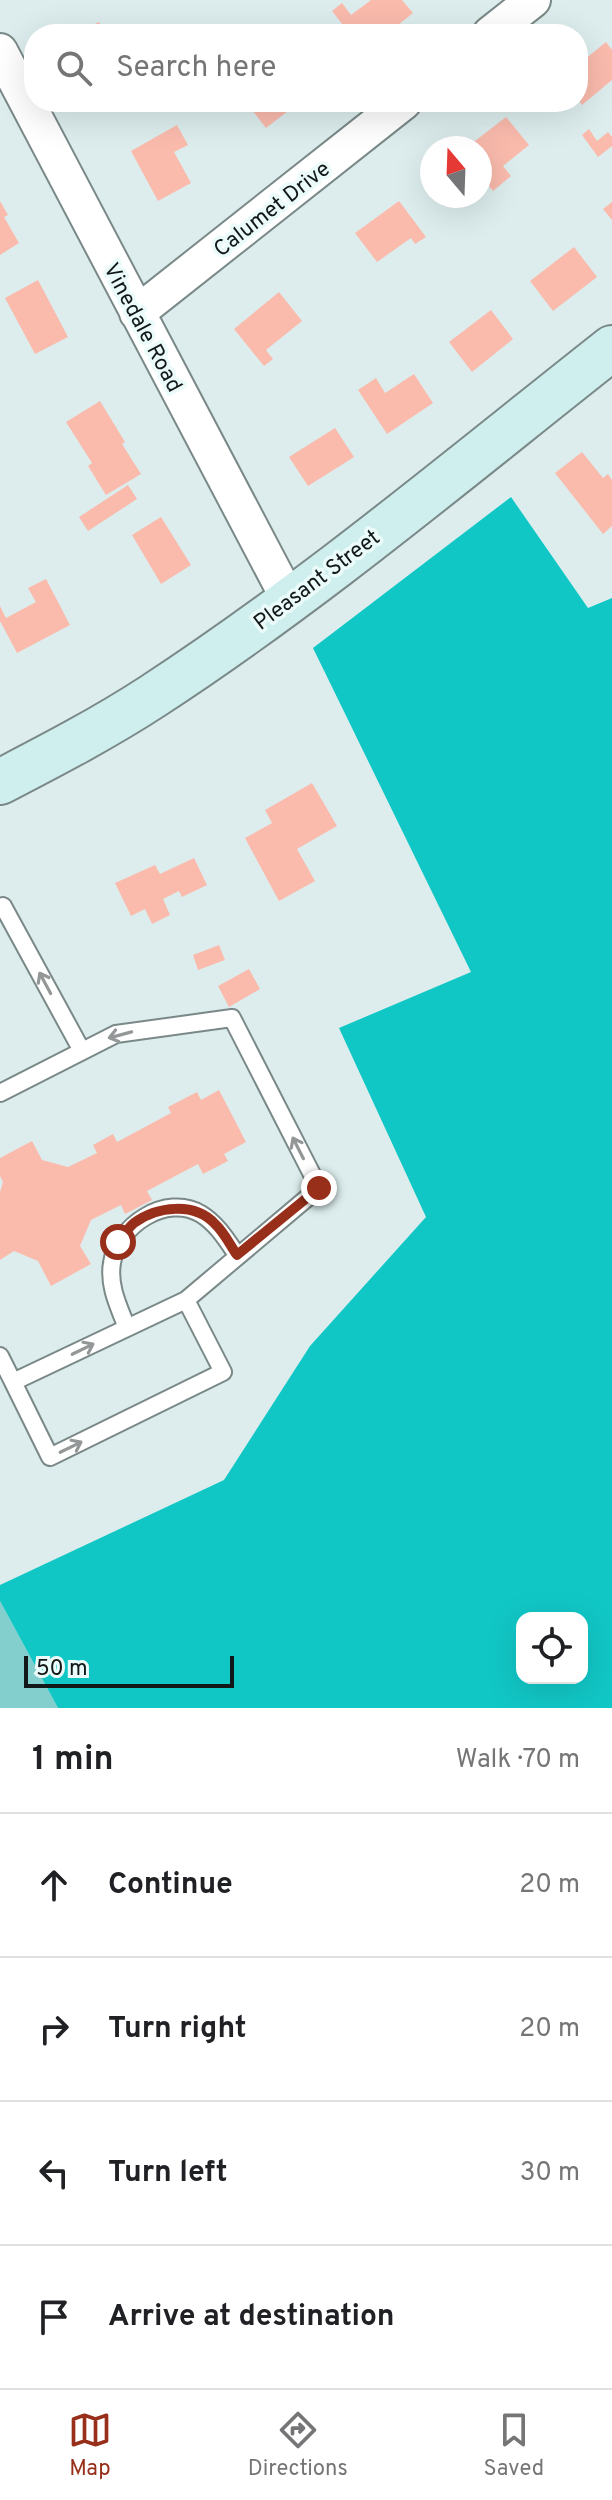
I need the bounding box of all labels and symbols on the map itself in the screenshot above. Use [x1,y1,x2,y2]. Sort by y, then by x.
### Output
north arrow [420,136,492,208]
street label: Calumet Drive [209,156,336,264]
street label: Vinedale Road [96,259,187,397]
street label: Pleasant Street [249,525,386,637]
one-way arrow [36,971,52,995]
one-way arrow [108,1028,133,1043]
one-way arrow [290,1137,306,1161]
route end [301,1170,337,1206]
route start [100,1224,136,1260]
one-way arrow [70,1341,94,1356]
one-way arrow [58,1439,82,1454]
scale bar [24,1652,234,1688]

